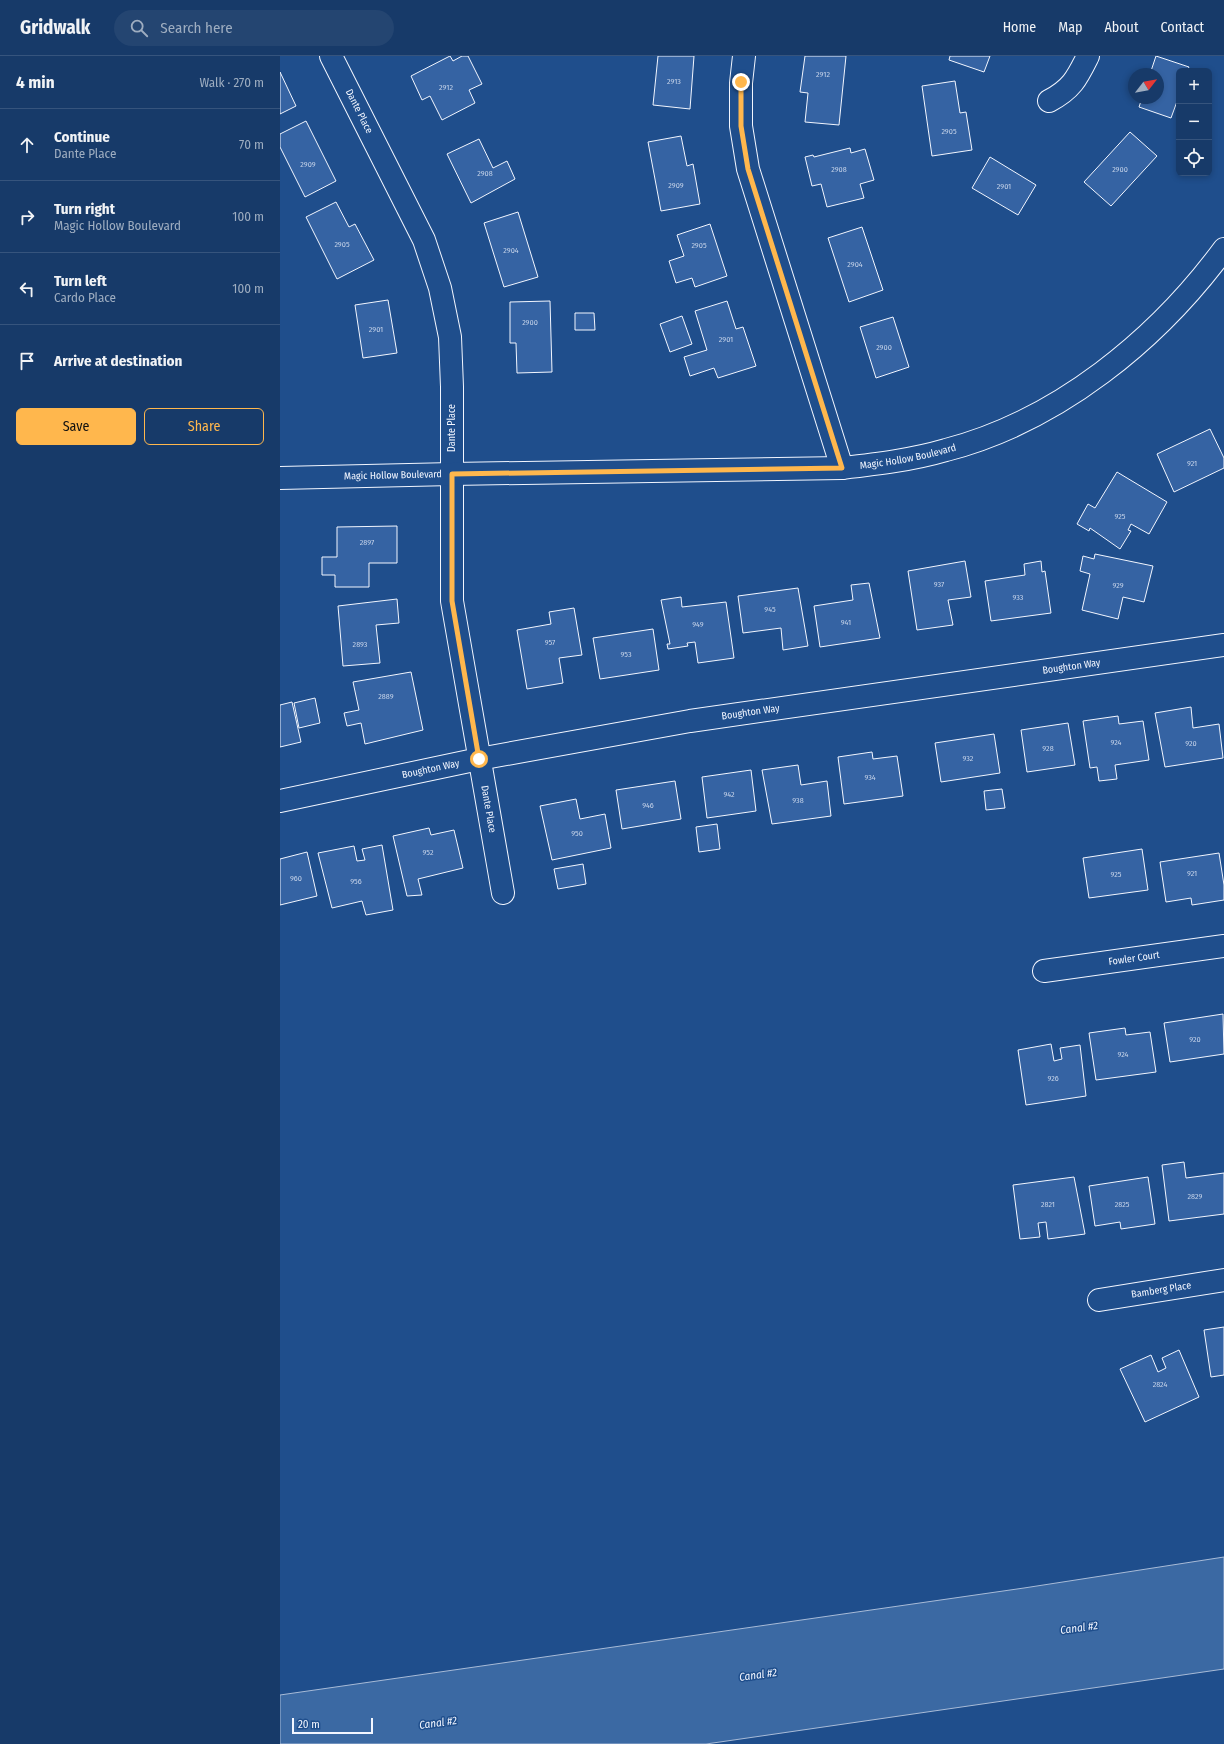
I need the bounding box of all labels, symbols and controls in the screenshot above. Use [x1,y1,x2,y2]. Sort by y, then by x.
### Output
search box [114,10,394,46]
text: Gridwalk [20,16,90,39]
icon: search [128,17,150,39]
text: Search here [160,19,233,37]
text: Home [1003,19,1036,36]
text: Map [1058,19,1082,36]
text: About [1104,19,1139,36]
text: Contact [1161,19,1204,36]
north arrow [1128,68,1164,104]
map controls [1176,68,1212,176]
button: + [1176,68,1212,104]
house number: 2912 [816,70,830,79]
text: 4 min [16,72,55,93]
route end [732,73,750,91]
text: Walk · 270 m [199,75,264,90]
house number: 2913 [667,77,681,86]
house number: 2912 [439,83,453,92]
street label: Dante Place [343,87,375,136]
button: − [1176,104,1212,140]
house number: 2905 [941,127,957,136]
text: Continue [54,128,110,146]
icon: ahead [16,134,38,156]
text: 70 m [239,137,264,152]
button: locate [1176,140,1212,176]
text: Dante Place [54,146,116,161]
house number: 2909 [300,160,316,169]
house number: 2908 [831,165,847,174]
house number: 2900 [1112,165,1128,174]
house number: 2908 [477,169,493,178]
house number: 2909 [668,181,684,190]
house number: 2901 [997,182,1011,191]
text: Turn right [54,200,115,218]
icon: right [16,206,38,228]
text: 100 m [232,209,264,224]
text: Magic Hollow Boulevard [54,218,181,233]
house number: 2905 [334,240,350,249]
house number: 2905 [691,241,707,250]
house number: 2904 [503,246,519,255]
house number: 2904 [847,260,863,269]
text: Turn left [54,272,107,290]
icon: left [16,278,38,300]
text: 100 m [232,281,264,296]
text: Cardo Place [54,290,116,305]
house number: 2900 [522,318,538,327]
house number: 2901 [369,325,383,334]
house number: 2901 [719,335,733,344]
house number: 2900 [876,343,892,352]
icon: arrive [16,350,38,372]
text: Arrive at destination [54,352,182,370]
street label: Dante Place [446,404,458,452]
button: Save [16,408,136,445]
button: Share [144,408,264,445]
street label: Magic Hollow Boulevard [859,442,957,472]
house number: 921 [1187,459,1197,468]
street label: Magic Hollow Boulevard [344,468,442,483]
house number: 925 [1115,512,1126,521]
house number: 2897 [360,538,375,547]
house number: 937 [934,580,945,589]
house number: 929 [1112,581,1124,590]
house number: 933 [1013,593,1024,602]
house number: 945 [764,605,776,614]
house number: 941 [841,618,851,627]
house number: 949 [692,620,704,629]
house number: 957 [545,638,556,647]
house number: 2893 [353,640,368,649]
house number: 953 [620,650,632,659]
street label: Boughton Way [1042,657,1102,677]
house number: 2889 [378,692,394,701]
street label: Boughton Way [721,702,781,722]
house number: 924 [1111,738,1122,747]
house number: 920 [1185,739,1197,748]
house number: 928 [1042,744,1054,753]
route start [470,750,488,768]
house number: 932 [963,754,974,763]
street label: Boughton Way [401,757,461,781]
house number: 934 [864,773,876,782]
street label: Dante Place [478,784,498,834]
house number: 942 [723,790,735,799]
house number: 938 [792,796,804,805]
house number: 946 [642,801,654,810]
house number: 950 [571,829,583,838]
house number: 952 [422,848,434,857]
house number: 921 [1187,869,1197,878]
house number: 925 [1111,870,1122,879]
house number: 960 [290,874,302,883]
house number: 956 [350,877,362,886]
street label: Fowler Court [1108,949,1161,968]
house number: 920 [1189,1035,1201,1044]
house number: 924 [1118,1050,1129,1059]
house number: 926 [1047,1074,1059,1083]
house number: 2829 [1188,1192,1203,1201]
house number: 2821 [1041,1200,1055,1209]
house number: 2825 [1115,1200,1130,1209]
street label: Bamberg Place [1130,1279,1192,1301]
house number: 2824 [1153,1380,1167,1389]
water label: Canal #2 [1059,1619,1099,1637]
water label: Canal #2 [738,1666,778,1684]
water label: Canal #2 [418,1714,458,1732]
scale bar [292,1716,373,1735]
text: 20 m [298,1718,320,1731]

